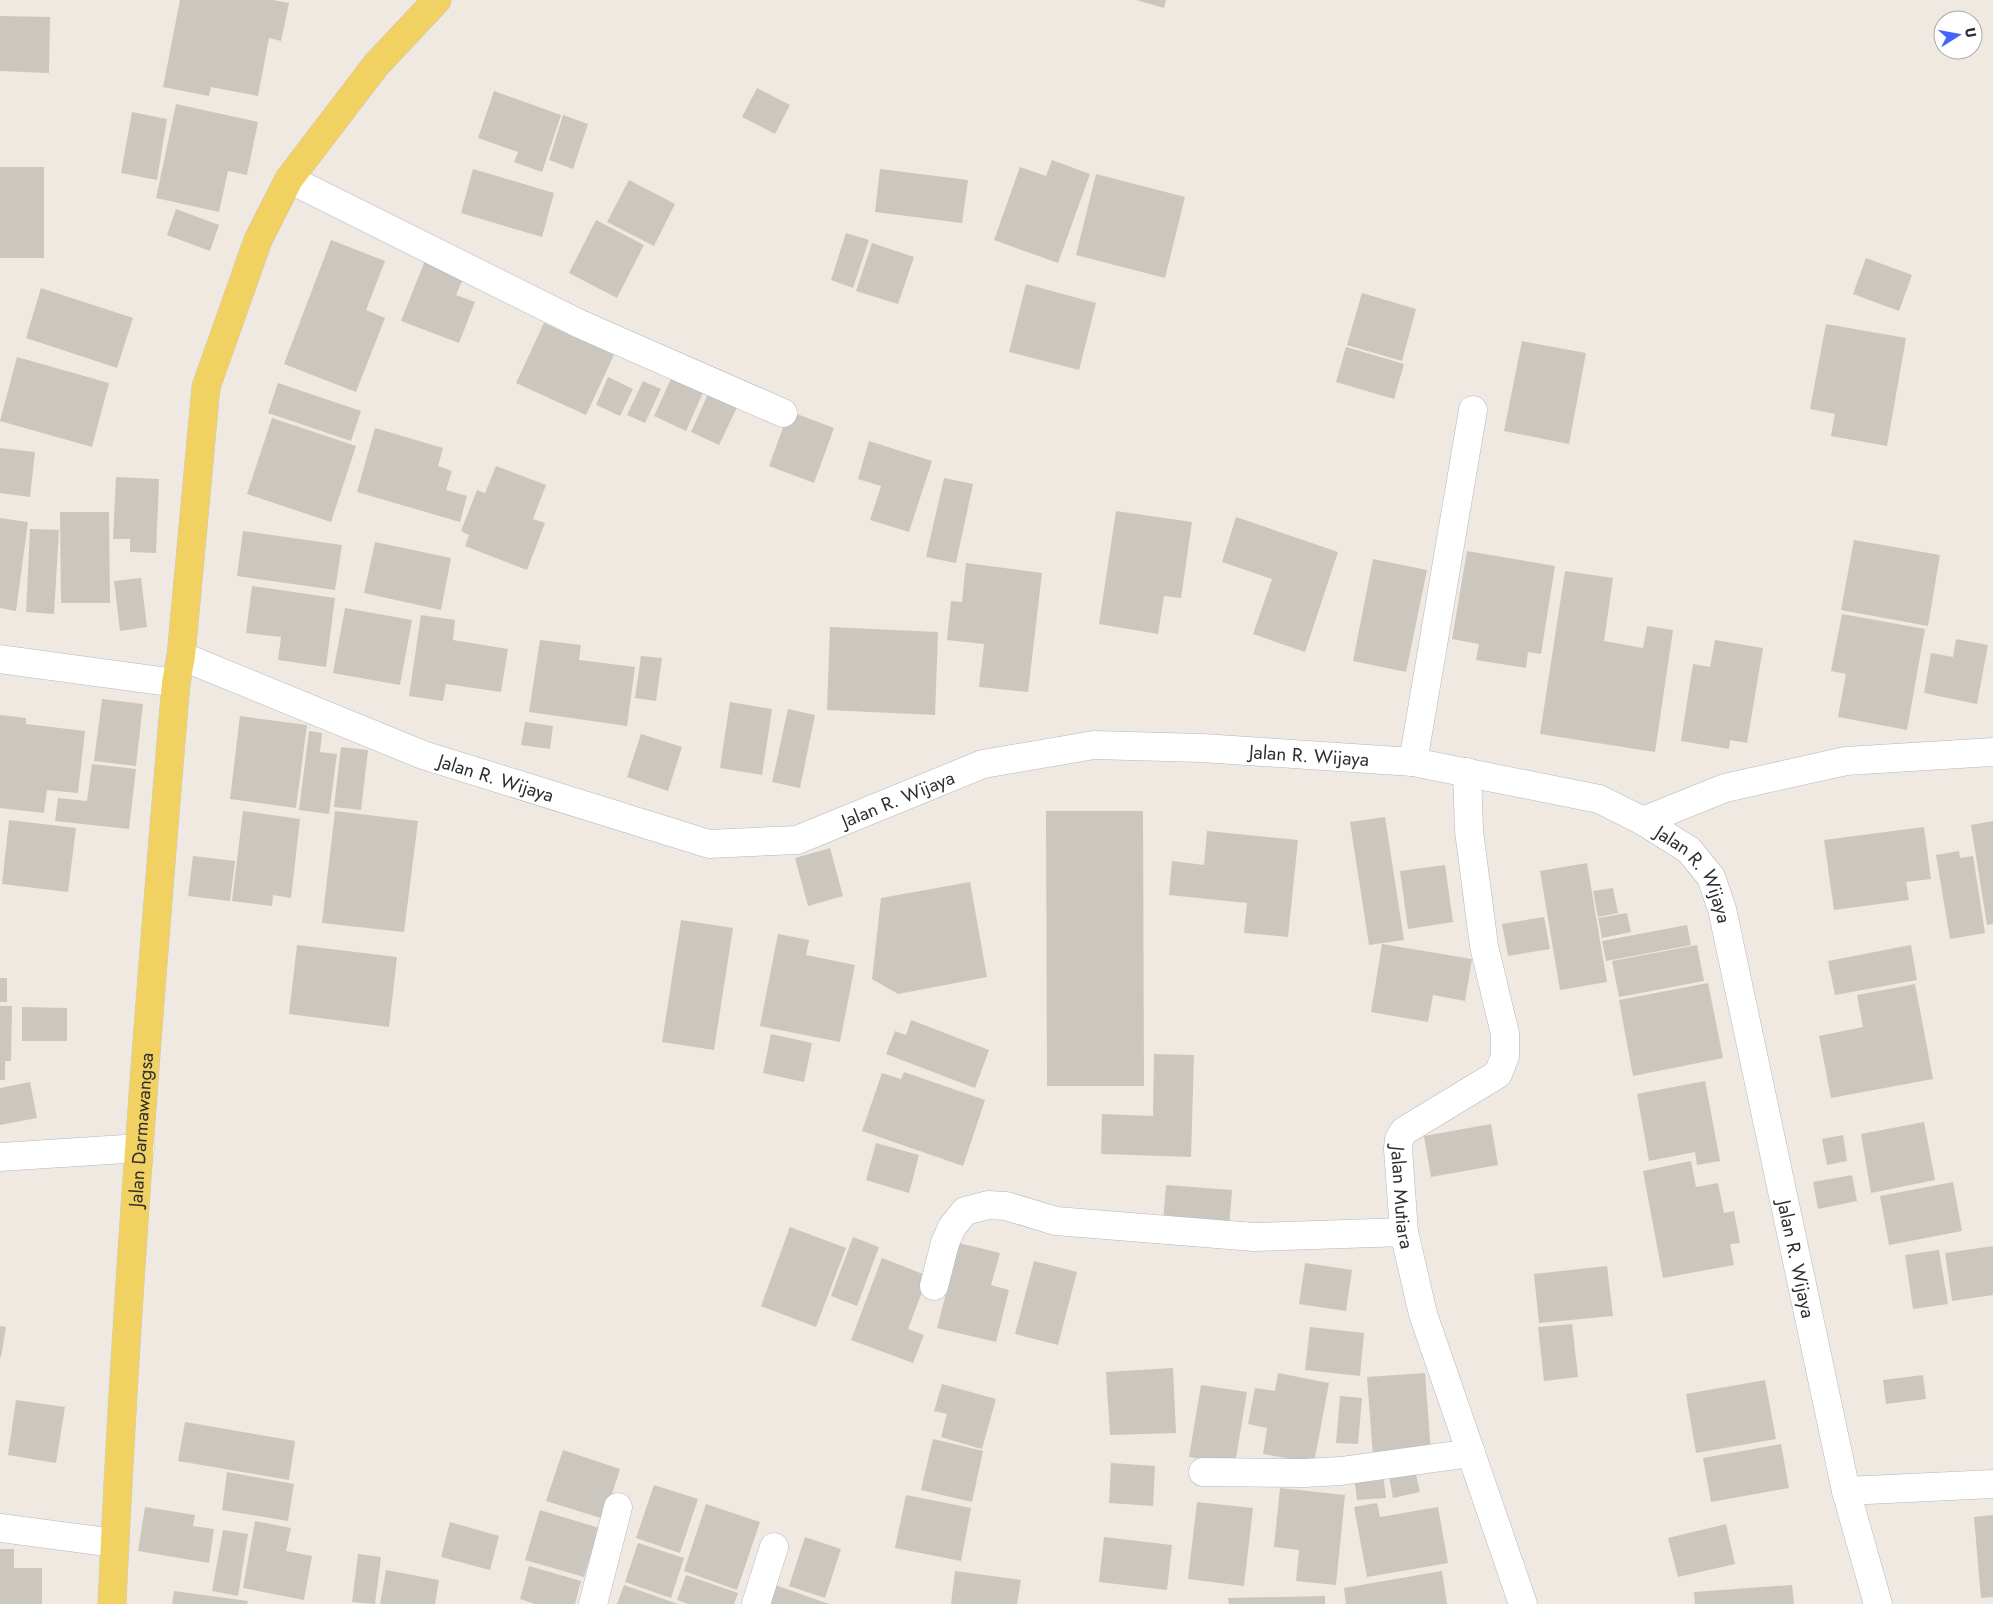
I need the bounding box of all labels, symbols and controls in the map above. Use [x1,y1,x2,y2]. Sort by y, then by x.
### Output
north arrow [1933,10,1983,60]
text: U [1960,26,1982,39]
street label: Jalan R. Wijaya [1245,738,1370,773]
street label: Jalan R. Wijaya [432,747,557,809]
street label: Jalan R. Wijaya [835,764,959,836]
street label: Jalan R. Wijaya [1647,817,1738,926]
street label: Jalan Darmawangsa [122,1052,160,1211]
street label: Jalan Mutiara [1384,1142,1420,1252]
street label: Jalan R. Wijaya [1770,1195,1822,1321]

